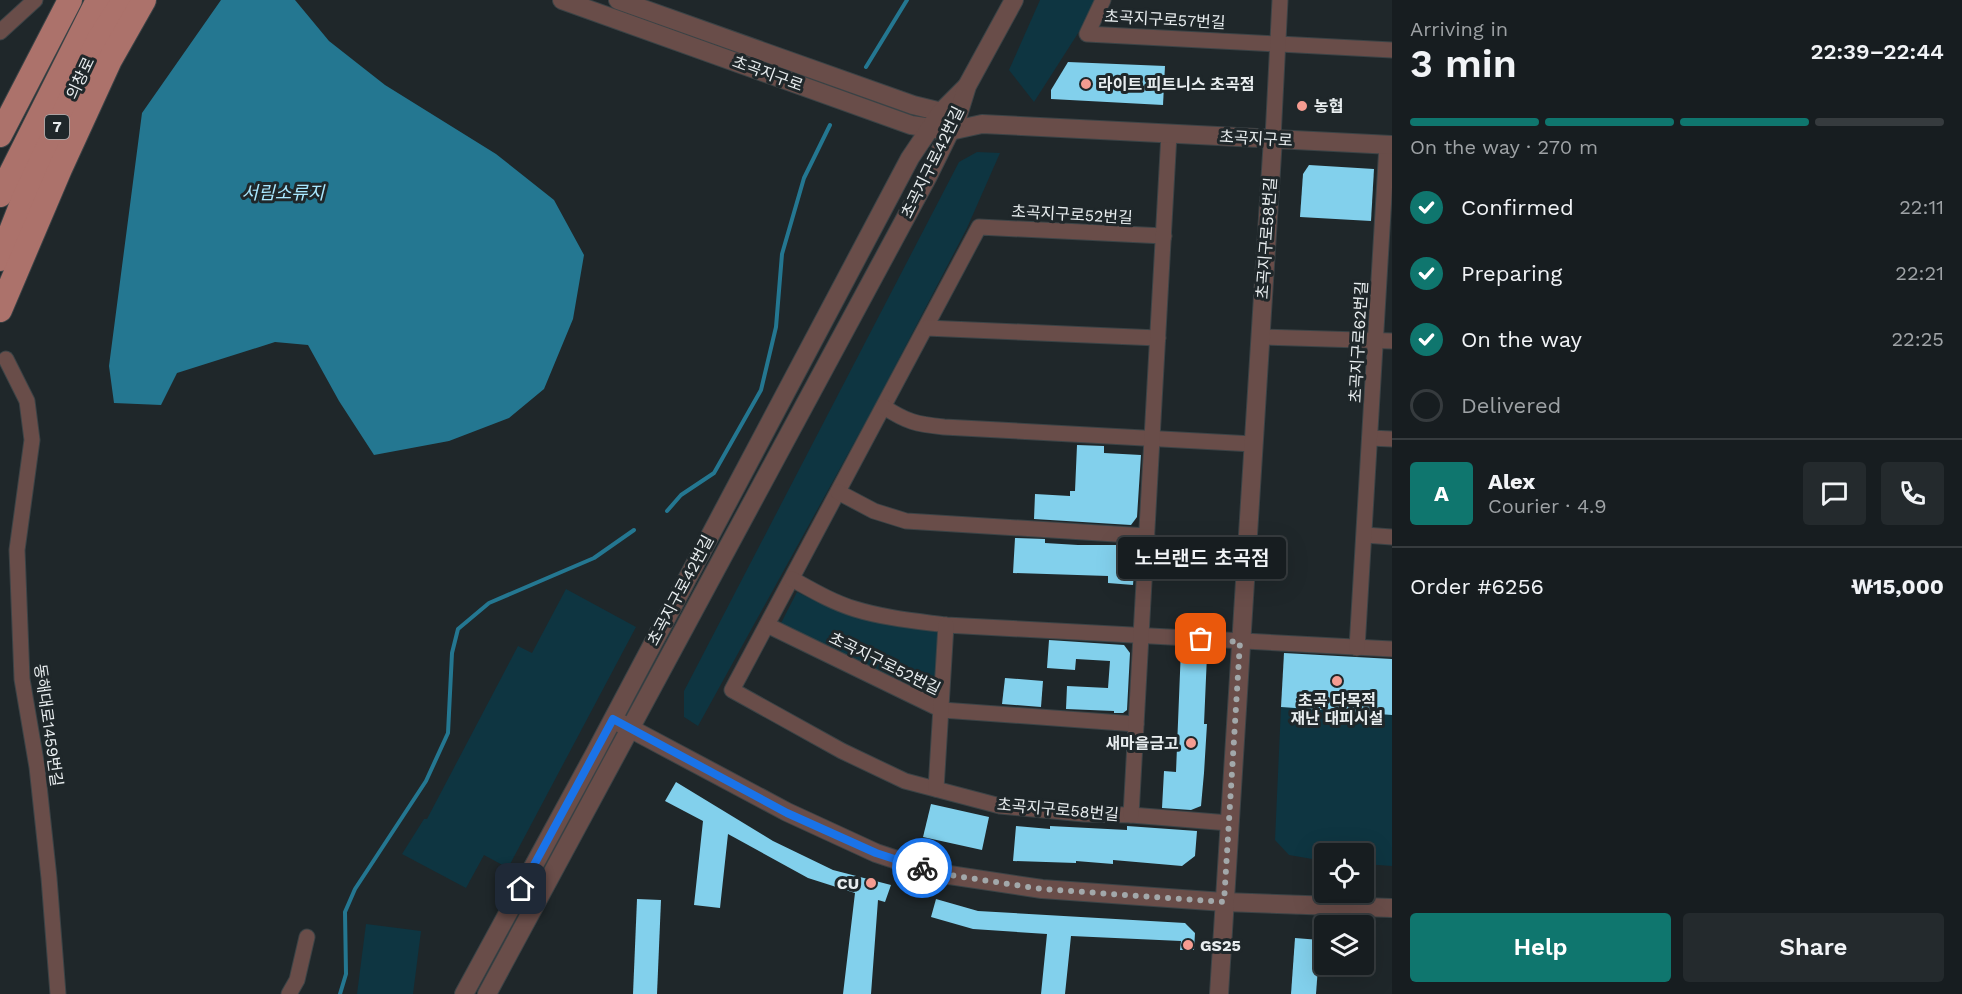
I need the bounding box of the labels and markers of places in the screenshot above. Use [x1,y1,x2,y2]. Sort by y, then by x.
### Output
place label: 라이트 피트니스 초곡점 [1098,75,1254,94]
marker: 라이트 피트니스 초곡점 [1079,77,1093,91]
place label: 농협 [1314,97,1343,116]
marker: 농협 [1295,99,1309,113]
callout: 노브랜드 초곡점 [1117,537,1285,579]
pin [1175,613,1226,664]
marker: 초곡 다목적 재난 대피시설 [1330,674,1344,688]
place label: 초곡 다목적 재난 대피시설 [1291,691,1383,728]
place label: 새마을금고 [1105,734,1179,753]
marker: 새마을금고 [1184,736,1198,750]
pin [495,863,546,914]
place label: CU [837,874,859,893]
marker: CU [864,876,878,890]
place label: GS25 [1200,936,1241,955]
marker: GS25 [1181,938,1195,952]

